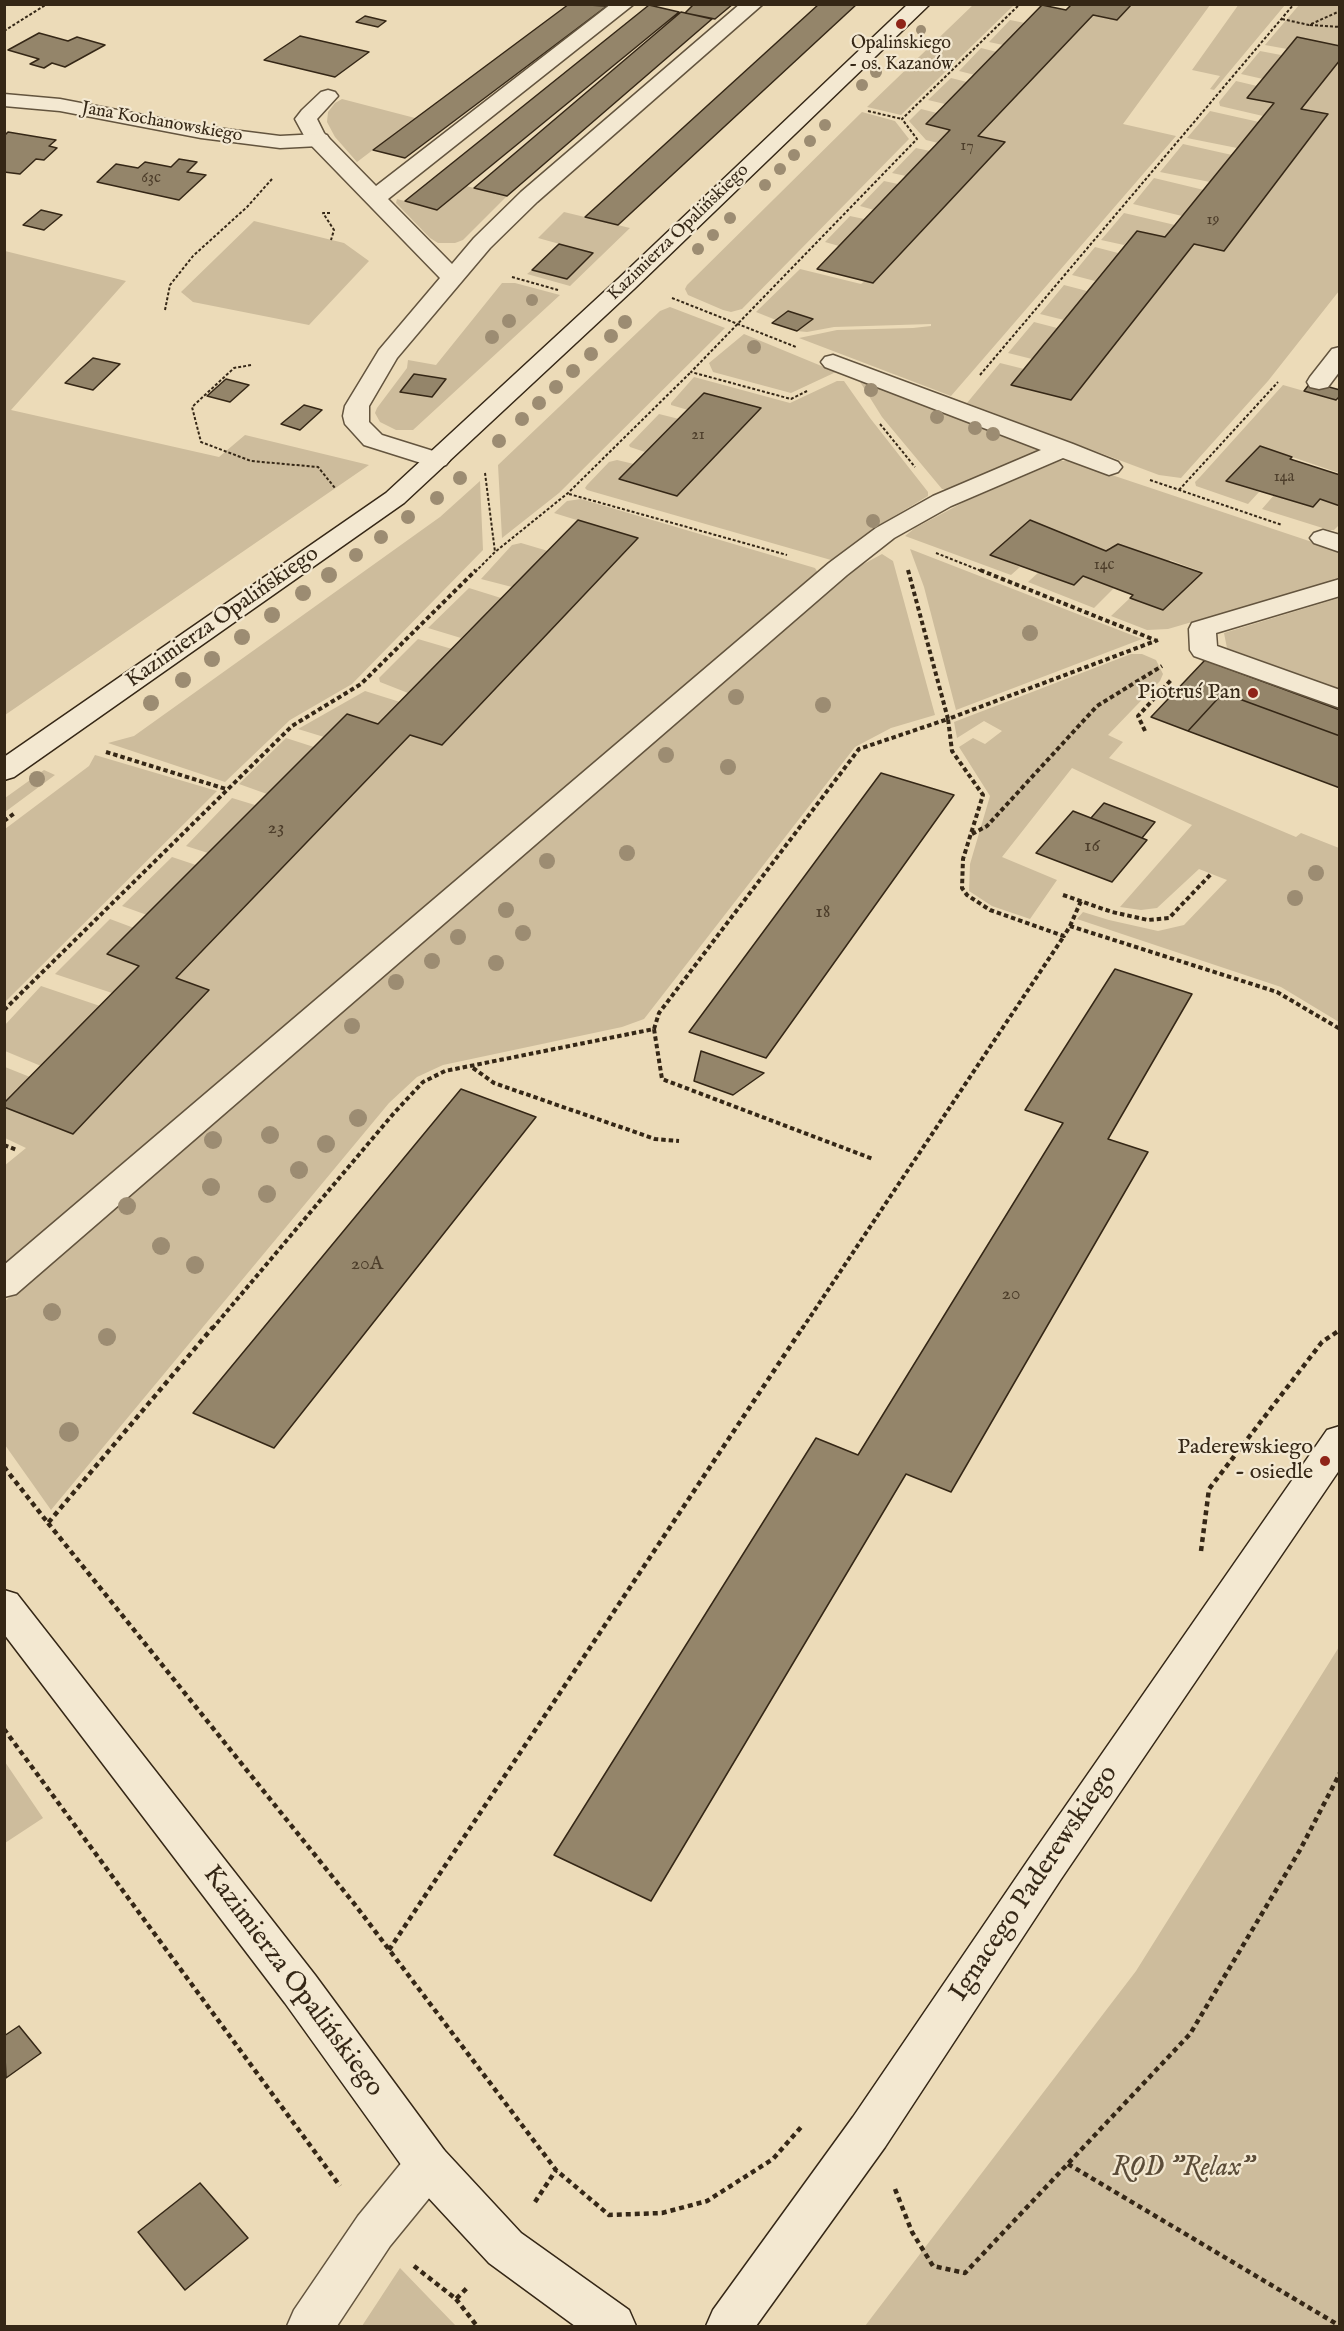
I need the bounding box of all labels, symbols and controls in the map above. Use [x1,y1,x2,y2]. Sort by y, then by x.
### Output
marker: Opalinskiego - os. Kazanów [894,17,908,31]
place label: Opalinskiego - os. Kazanów [849,33,953,76]
street label: Jana Kochanowskiego [80,98,244,148]
house number: 17 [960,137,974,157]
street label: Kazimierza Opalińskiego [604,160,754,306]
house number: 63c [141,169,161,189]
house number: 19 [1207,211,1219,231]
house number: 21 [691,426,705,446]
house number: 14a [1274,468,1294,488]
street label: Kazimierza Opalińskiego [121,541,325,695]
house number: 14c [1094,556,1114,576]
place label: Piotruś Pan [1137,680,1241,706]
marker: Piotruś Pan [1246,686,1260,700]
house number: 23 [268,817,284,841]
house number: 16 [1084,835,1100,859]
house number: 18 [815,901,831,925]
house number: 20A [351,1253,383,1277]
house number: 20 [1001,1283,1021,1307]
place label: Paderewskiego - osiedle [1177,1435,1313,1486]
marker: Paderewskiego - osiedle [1318,1454,1332,1468]
street label: Ignacego Paderewskiego [944,1760,1126,2008]
street label: Kazimierza Opalińskiego [194,1860,390,2104]
park label: ROD "Relax" [1112,2153,1254,2185]

